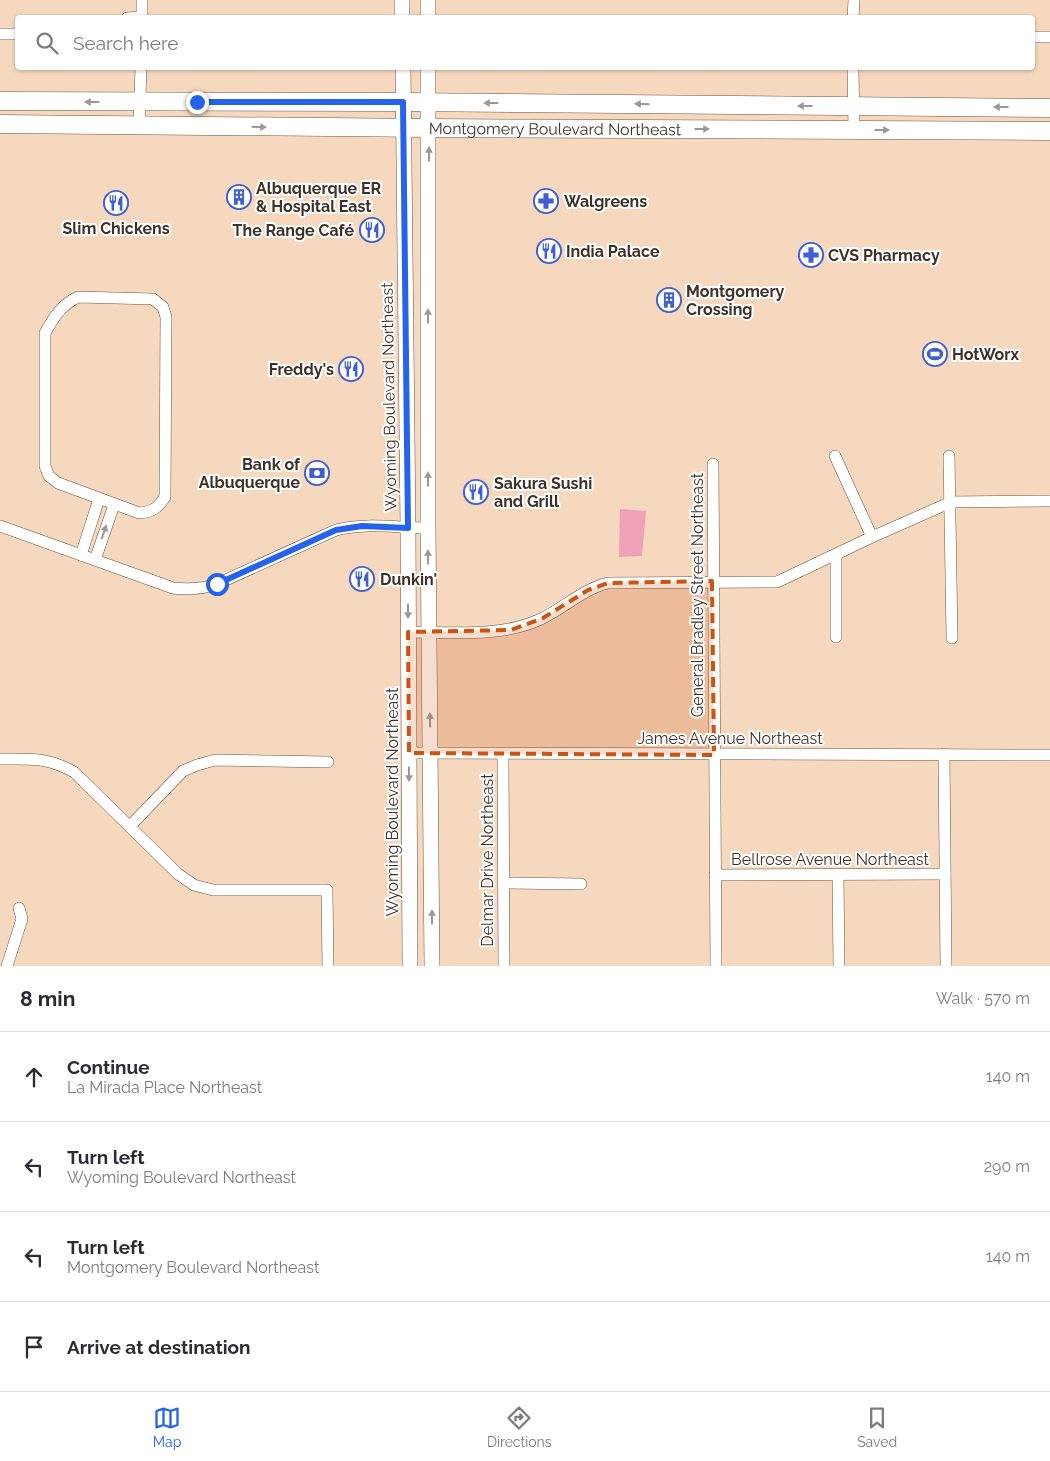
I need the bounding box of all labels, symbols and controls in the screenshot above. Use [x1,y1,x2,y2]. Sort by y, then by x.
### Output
search box [15,15,1035,70]
icon: search [33,29,61,57]
text: Search here [73,32,179,54]
route end [186,91,209,114]
one-way arrow [84,98,100,106]
one-way arrow [483,99,499,107]
one-way arrow [634,100,650,108]
one-way arrow [797,102,813,110]
one-way arrow [993,103,1009,111]
street label: Montgomery Boulevard Northeast [429,118,682,139]
one-way arrow [252,123,268,131]
one-way arrow [694,125,710,133]
one-way arrow [874,126,890,134]
one-way arrow [425,146,433,162]
place label: Albuquerque ER & Hospital East [256,179,382,216]
building icon: Albuquerque ER & Hospital East [226,184,252,210]
pharmacy icon: Walgreens [533,188,559,214]
restaurant icon: Slim Chickens [103,190,129,216]
place label: Walgreens [564,192,647,211]
restaurant icon: The Range Café [359,217,385,243]
place label: Slim Chickens [62,219,170,238]
place label: The Range Café [233,221,354,240]
restaurant icon: India Palace [536,238,562,264]
place label: India Palace [566,242,660,261]
pharmacy icon: CVS Pharmacy [798,242,824,268]
place label: CVS Pharmacy [828,246,940,265]
street label: Wyoming Boulevard Northeast [377,282,400,512]
place label: Montgomery Crossing [686,282,785,319]
building icon: Montgomery Crossing [656,287,682,313]
one-way arrow [424,308,432,324]
sports icon: HotWorx [922,341,948,367]
place label: HotWorx [952,345,1020,364]
restaurant icon: Freddy's [338,356,364,382]
place label: Freddy's [269,360,334,379]
place label: Bank of Albuquerque [199,455,301,492]
bank icon: Bank of Albuquerque [304,460,330,486]
one-way arrow [424,471,432,487]
street label: General Bradley Street Northeast [688,472,707,717]
place label: Sakura Sushi and Grill [494,474,592,511]
restaurant icon: Sakura Sushi and Grill [463,479,489,505]
one-way arrow [101,525,109,540]
one-way arrow [424,549,432,565]
restaurant icon: Dunkin' [349,566,375,592]
place label: Dunkin' [380,570,437,589]
route start [206,573,229,596]
one-way arrow [404,604,412,620]
street label: Wyoming Boulevard Northeast [383,687,402,916]
one-way arrow [426,712,434,728]
street label: James Avenue Northeast [637,729,823,748]
one-way arrow [405,766,413,782]
street label: Delmar Drive Northeast [478,773,497,947]
street label: Bellrose Avenue Northeast [731,850,930,869]
one-way arrow [428,909,436,925]
text: 8 min [20,986,75,1011]
text: Walk · 570 m [936,989,1030,1008]
text: Continue [67,1056,150,1078]
icon: ahead [20,1063,48,1091]
text: 140 m [986,1067,1030,1086]
text: La Mirada Place Northeast [67,1078,262,1097]
text: Turn left [67,1146,144,1168]
icon: left [20,1153,48,1181]
text: 290 m [984,1157,1030,1176]
text: Wyoming Boulevard Northeast [67,1168,296,1187]
text: Turn left [67,1236,144,1258]
icon: left [20,1243,48,1271]
text: 140 m [986,1247,1030,1266]
text: Montgomery Boulevard Northeast [67,1258,319,1277]
icon: arrive [20,1333,48,1361]
text: Arrive at destination [67,1336,251,1358]
tab: Map [153,1404,181,1450]
tab: Directions [487,1404,552,1450]
tab: Saved [857,1404,897,1450]

